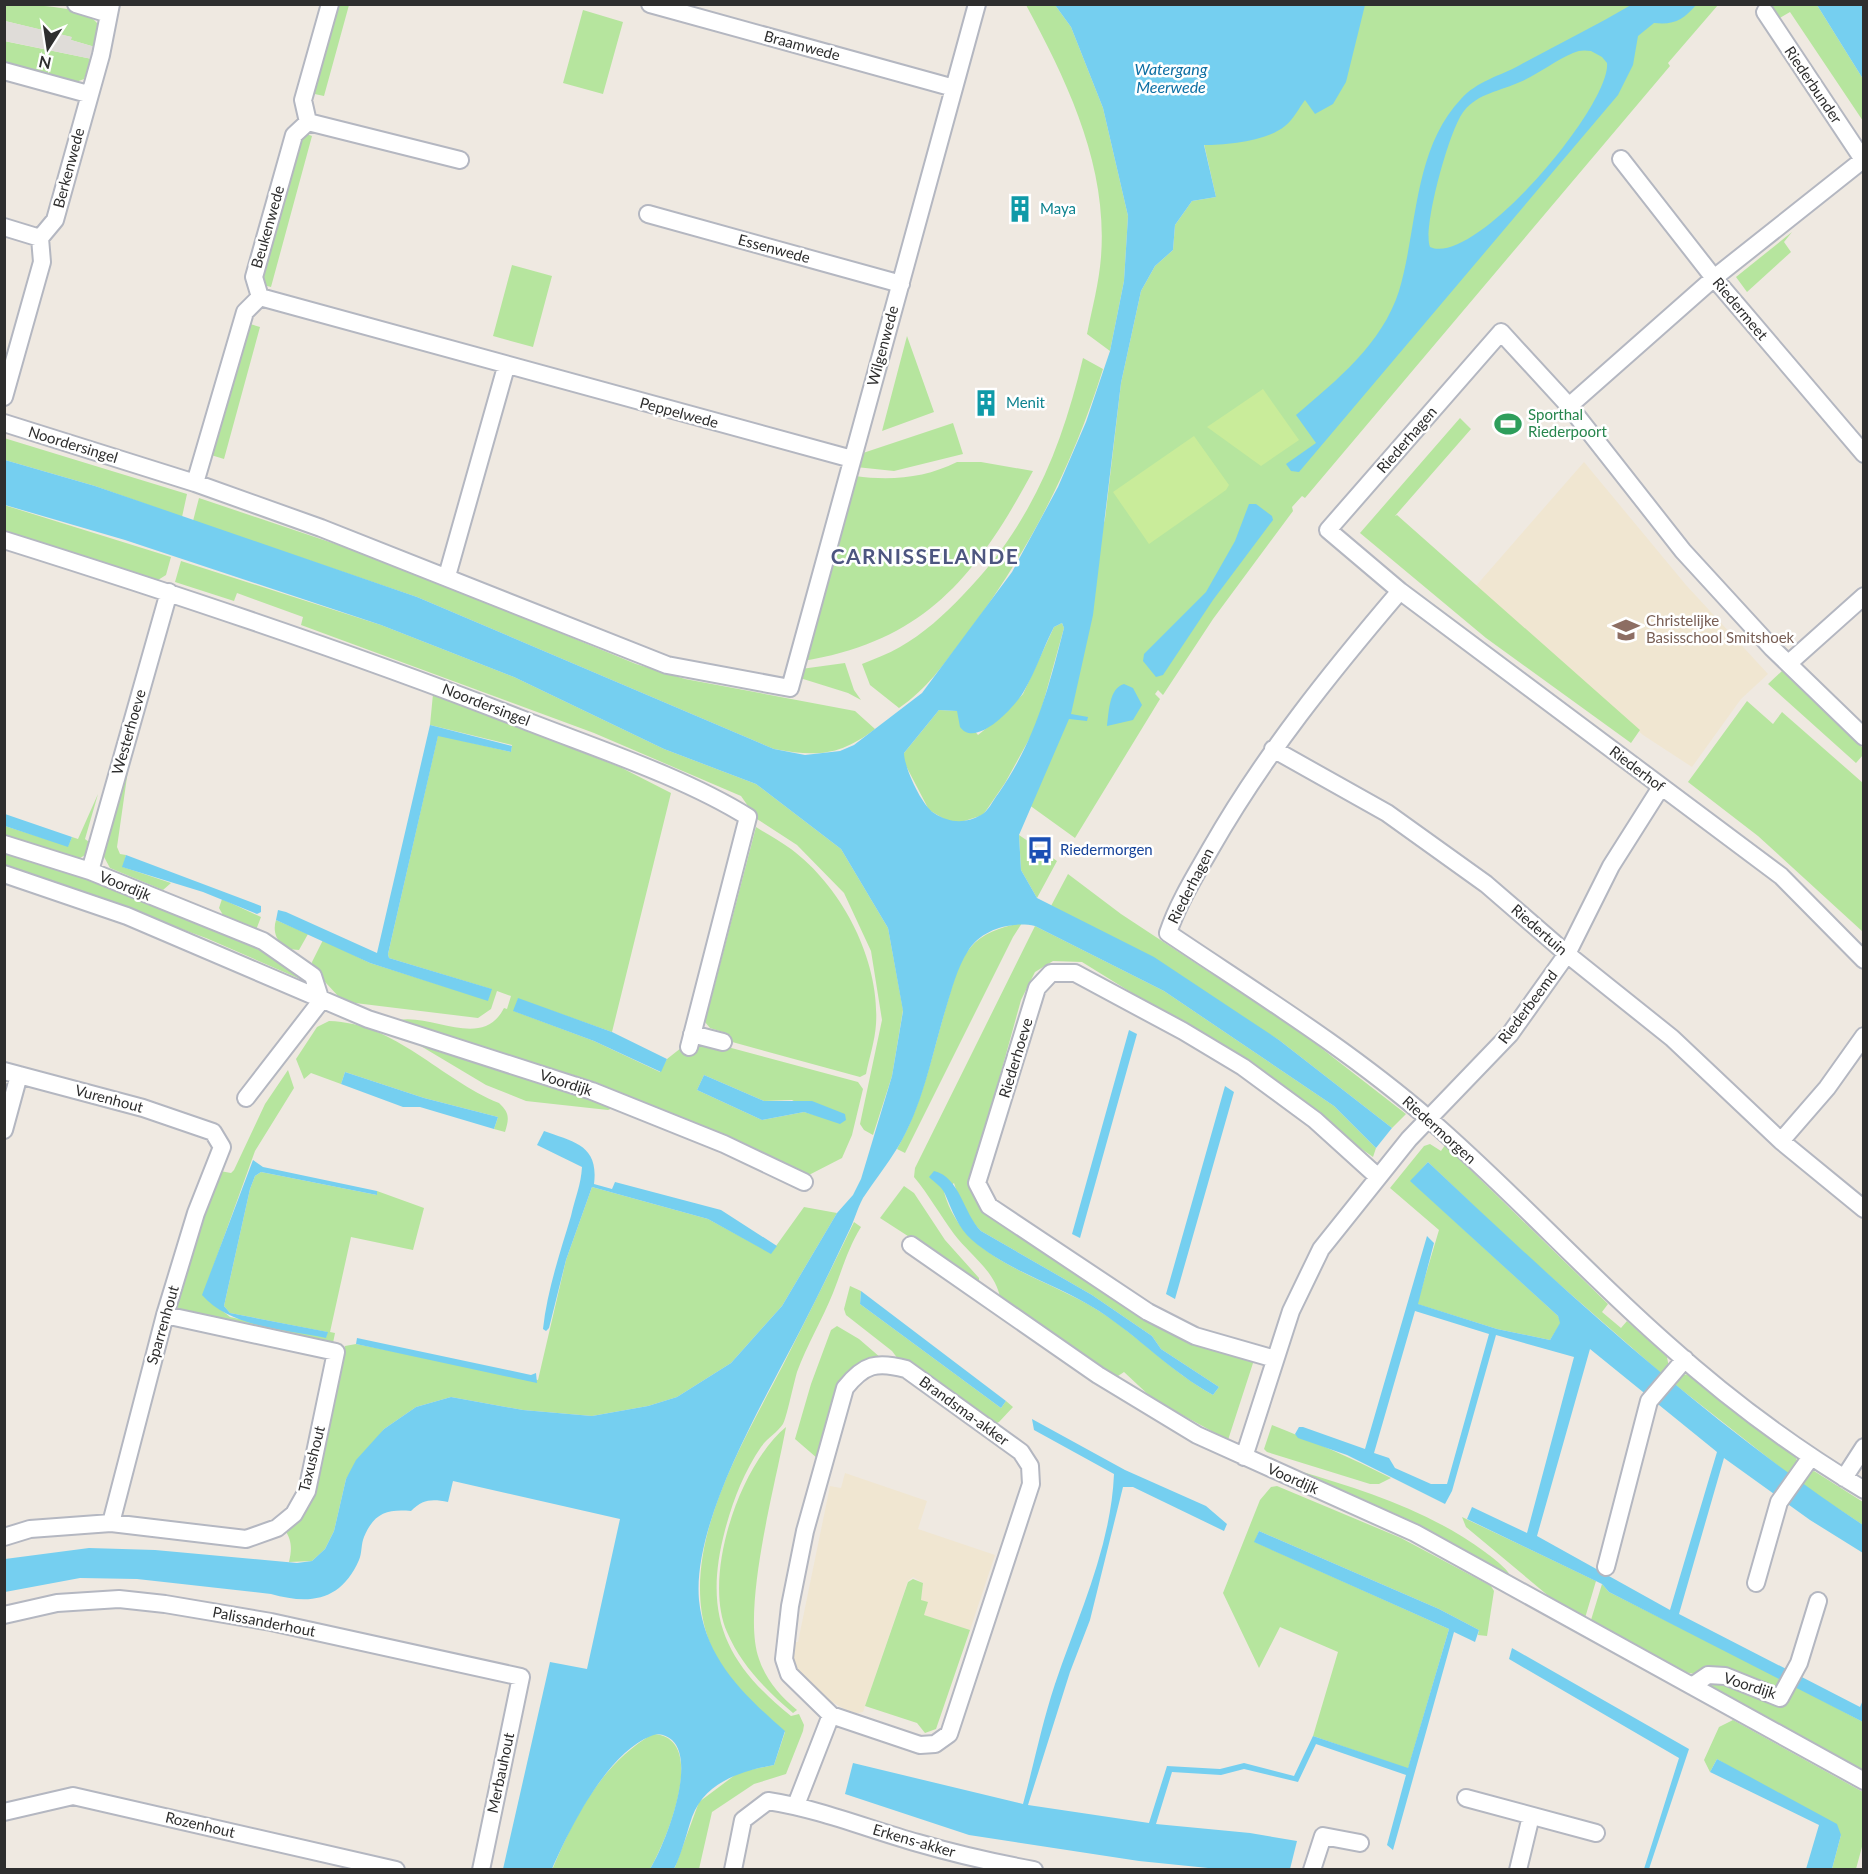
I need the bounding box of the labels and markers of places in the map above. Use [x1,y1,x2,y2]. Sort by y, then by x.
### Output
building icon: Maya [1005,194,1035,224]
place label: Maya [1040,199,1076,217]
building icon: Menit [971,388,1001,418]
place label: Menit [1006,393,1046,411]
place label: Sporthal Riederpoort [1528,405,1607,440]
sports icon: Sporthal Riederpoort [1493,409,1523,439]
place label: Christelijke Basisschool Smitshoek [1646,611,1795,646]
school or university icon: Christelijke Basisschool Smitshoek [1611,615,1641,645]
bus stop icon: Riedermorgen [1025,835,1055,865]
place label: Riedermorgen [1060,840,1153,858]

